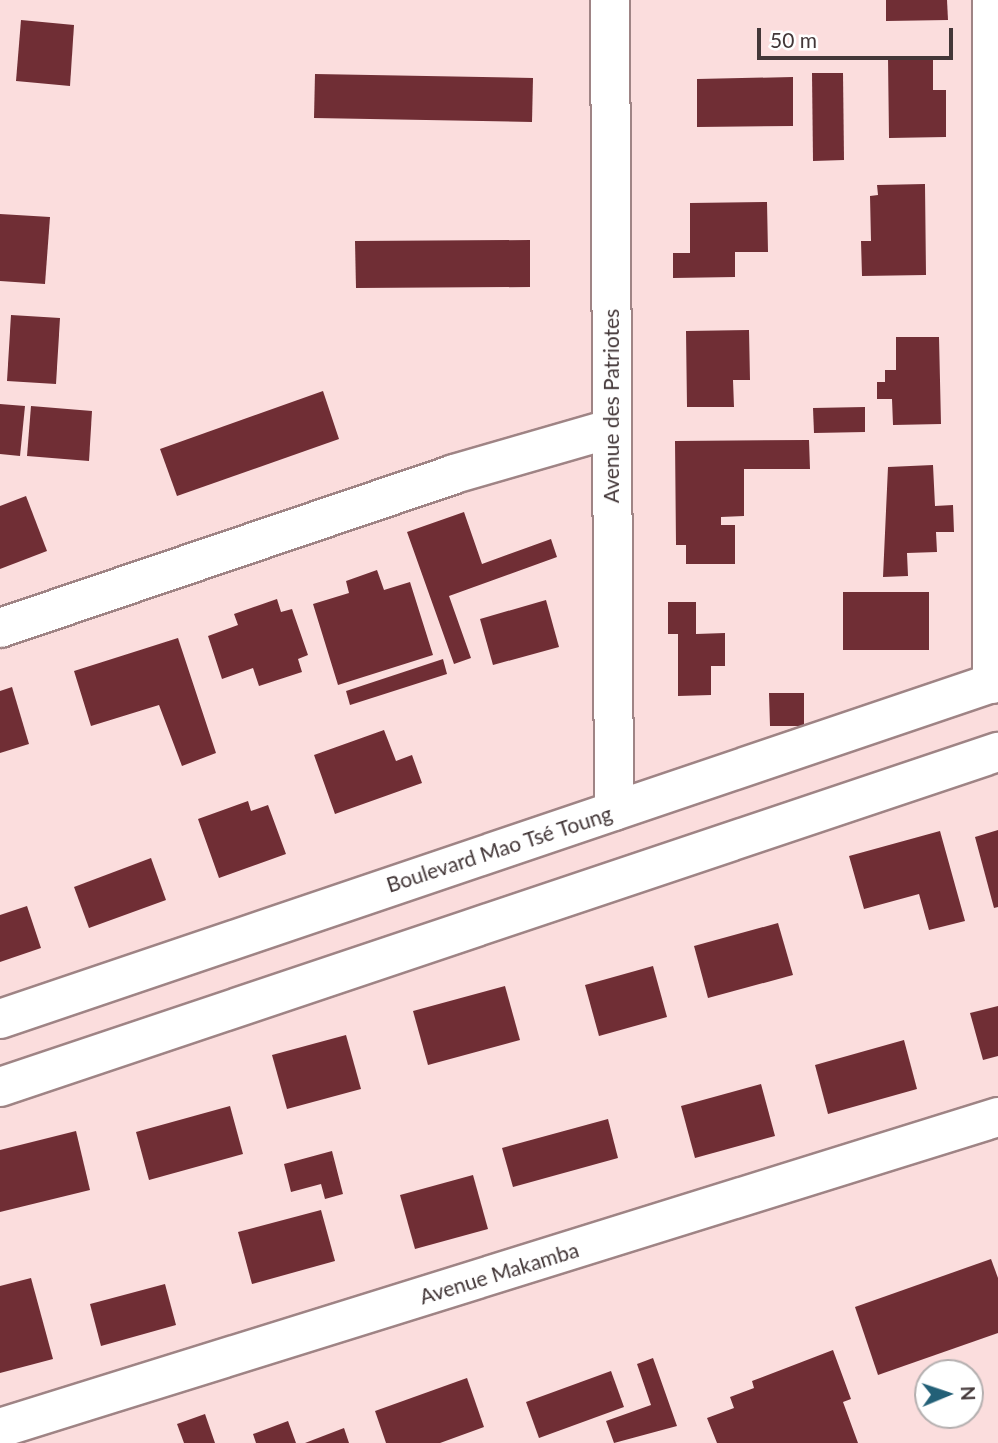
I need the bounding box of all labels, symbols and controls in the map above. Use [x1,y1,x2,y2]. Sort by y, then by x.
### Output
scale bar [760,14,956,58]
text: 50 m [770,27,817,52]
street label: Avenue des Patriotes [598,309,624,503]
street label: Boulevard Mao Tsé Toung [382,800,616,898]
street label: Avenue Makamba [416,1237,582,1309]
north arrow [914,1359,984,1429]
text: N [957,1386,980,1401]

